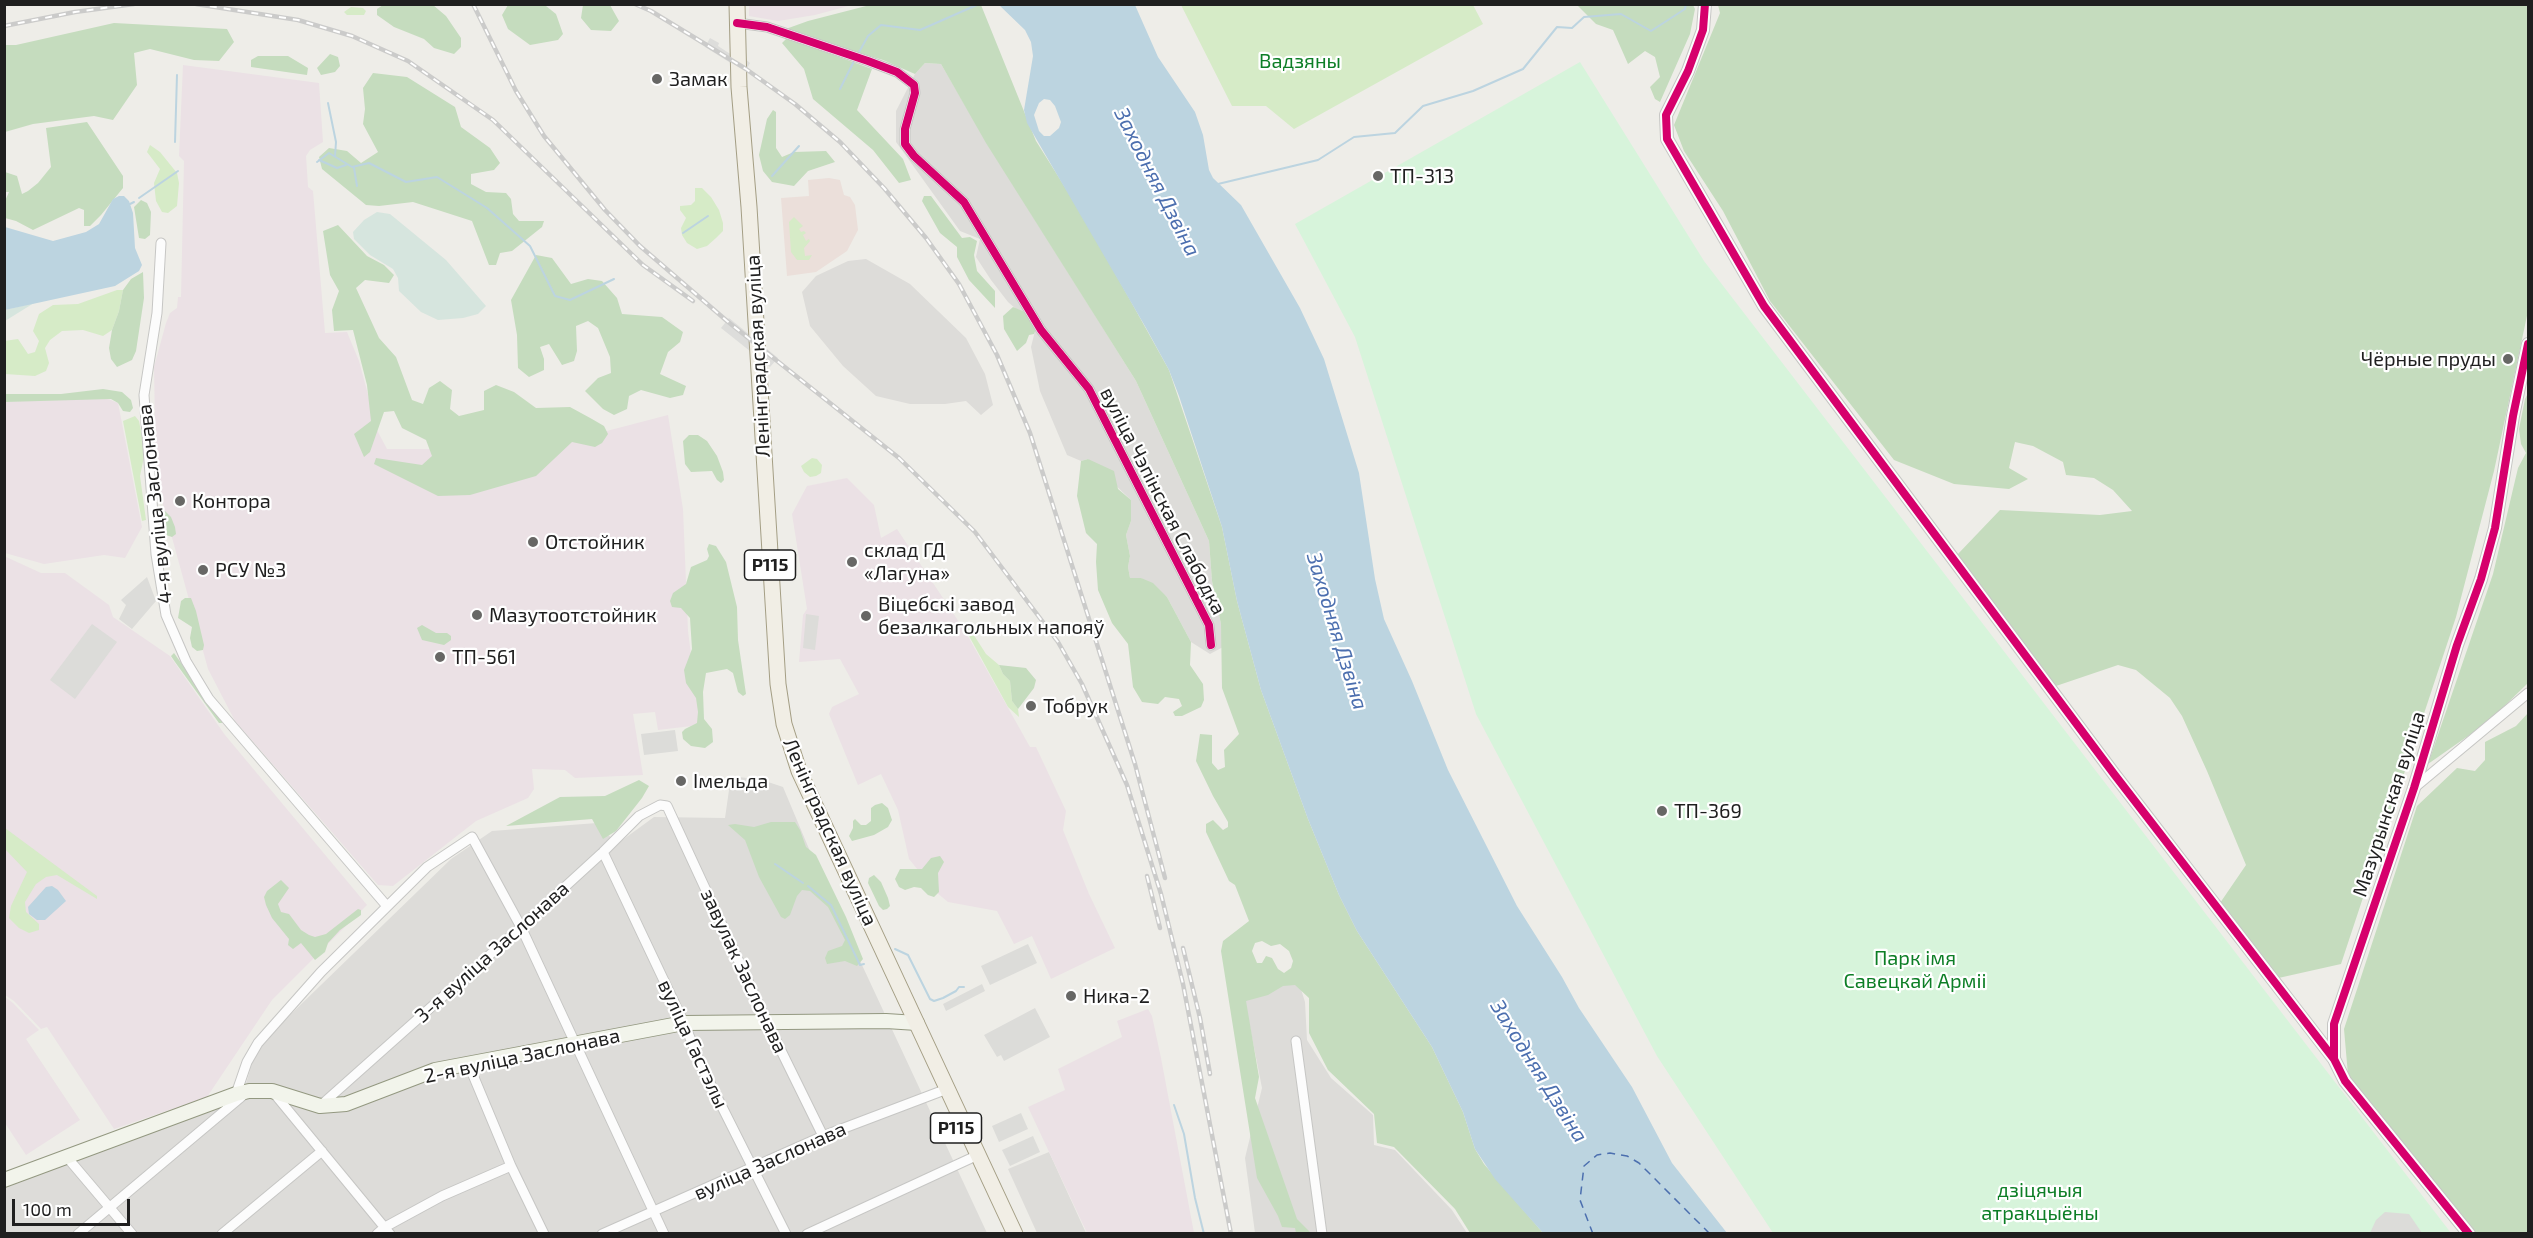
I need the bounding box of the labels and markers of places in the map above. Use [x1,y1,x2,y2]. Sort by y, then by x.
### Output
place label: Замак [669,67,728,91]
marker: Замак [650,72,664,86]
place label: ТП-313 [1390,164,1454,188]
marker: ТП-313 [1371,169,1385,183]
place label: Чёрные пруды [2361,347,2496,371]
marker: Чёрные пруды [2501,352,2515,366]
place label: Контора [192,489,271,513]
marker: Контора [173,494,187,508]
place label: Отстойник [545,530,645,554]
marker: Отстойник [526,535,540,549]
place label: склад ГД «Лагуна» [864,538,950,585]
marker: склад ГД «Лагуна» [845,555,859,569]
place label: РСУ №3 [215,558,286,582]
marker: РСУ №3 [196,563,210,577]
place label: Віцебскі завод безалкагольных напояў [878,592,1104,639]
place label: Мазутоотстойник [489,603,657,627]
marker: Мазутоотстойник [470,608,484,622]
marker: Віцебскі завод безалкагольных напояў [859,609,873,623]
place label: ТП-561 [452,645,516,669]
marker: ТП-561 [433,650,447,664]
place label: Тобрук [1043,694,1108,718]
marker: Тобрук [1024,699,1038,713]
place label: Імельда [693,769,768,793]
marker: Імельда [674,774,688,788]
place label: ТП-369 [1674,799,1742,823]
marker: ТП-369 [1655,804,1669,818]
place label: Ника-2 [1083,984,1150,1008]
marker: Ника-2 [1064,989,1078,1003]

